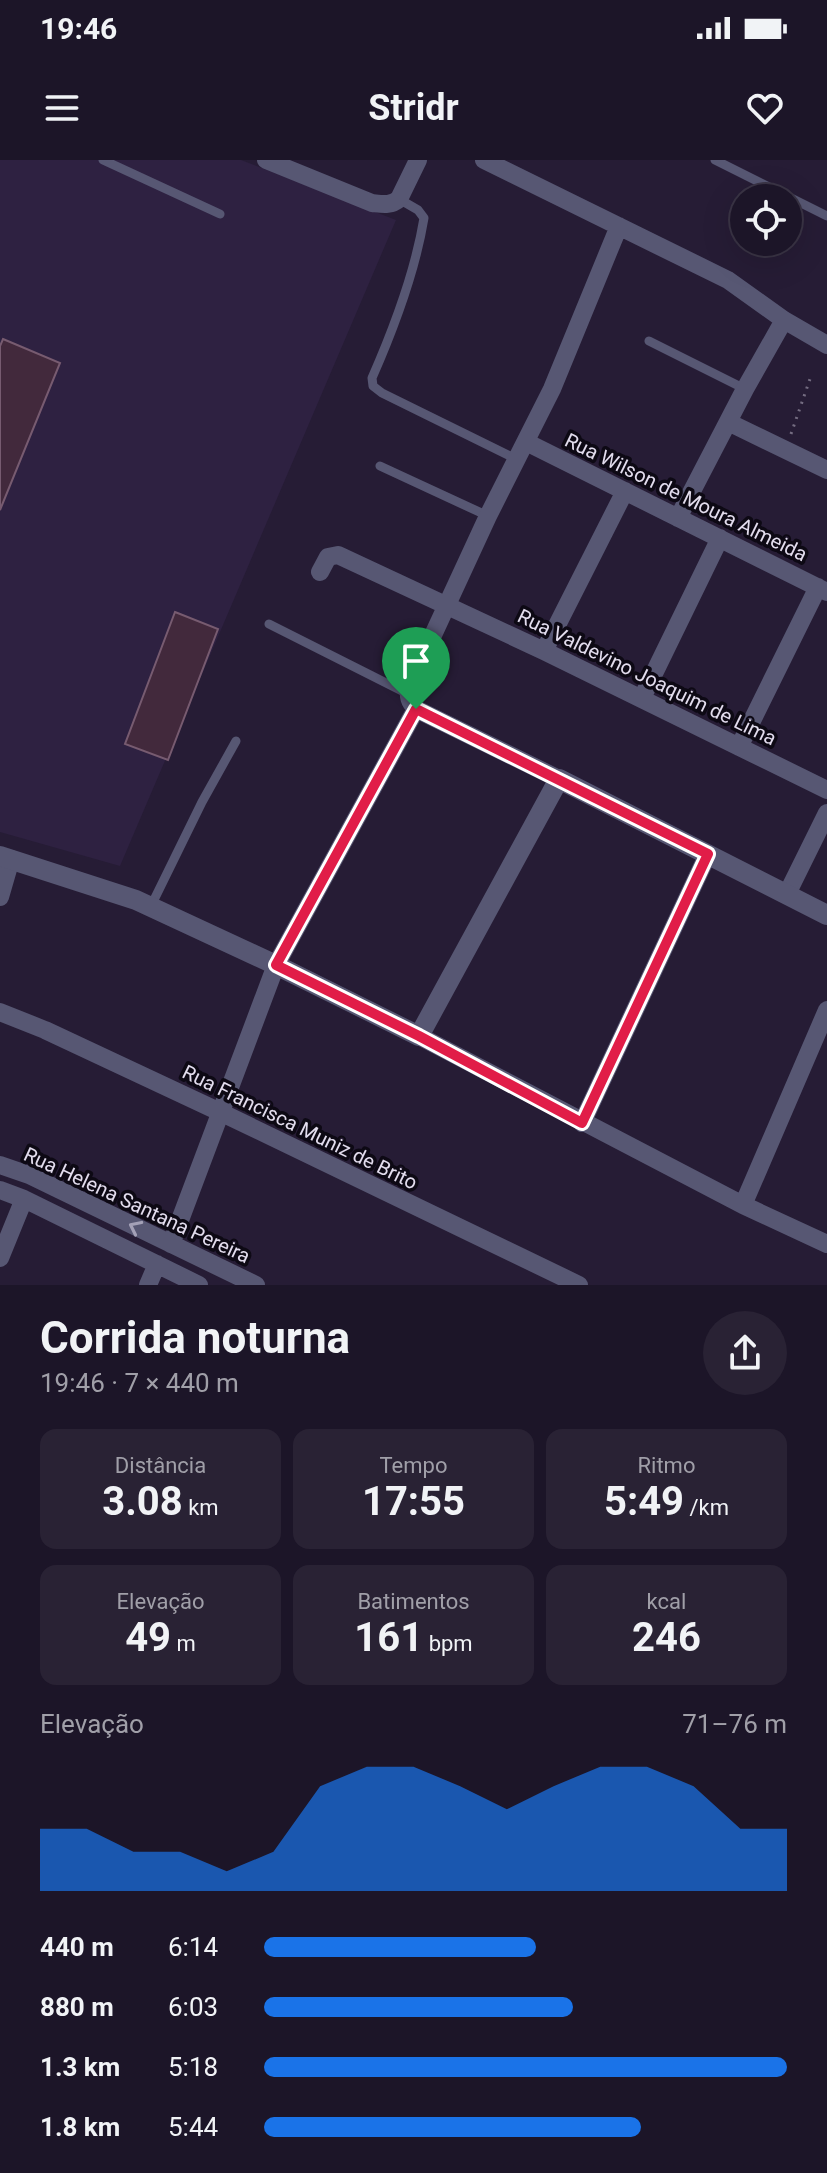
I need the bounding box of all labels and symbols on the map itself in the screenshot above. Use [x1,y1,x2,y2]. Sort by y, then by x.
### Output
street label: Rua Wilson de Moura Almeida [561,428,811,566]
street label: Rua Valdevino Joaquim de Lima [514,604,780,750]
pin [382,627,450,709]
street label: Rua Francisca Muniz de Brito [179,1060,421,1194]
street label: Rua Helena Santana Pereira [20,1142,254,1268]
one-way arrow [129,1221,144,1237]

